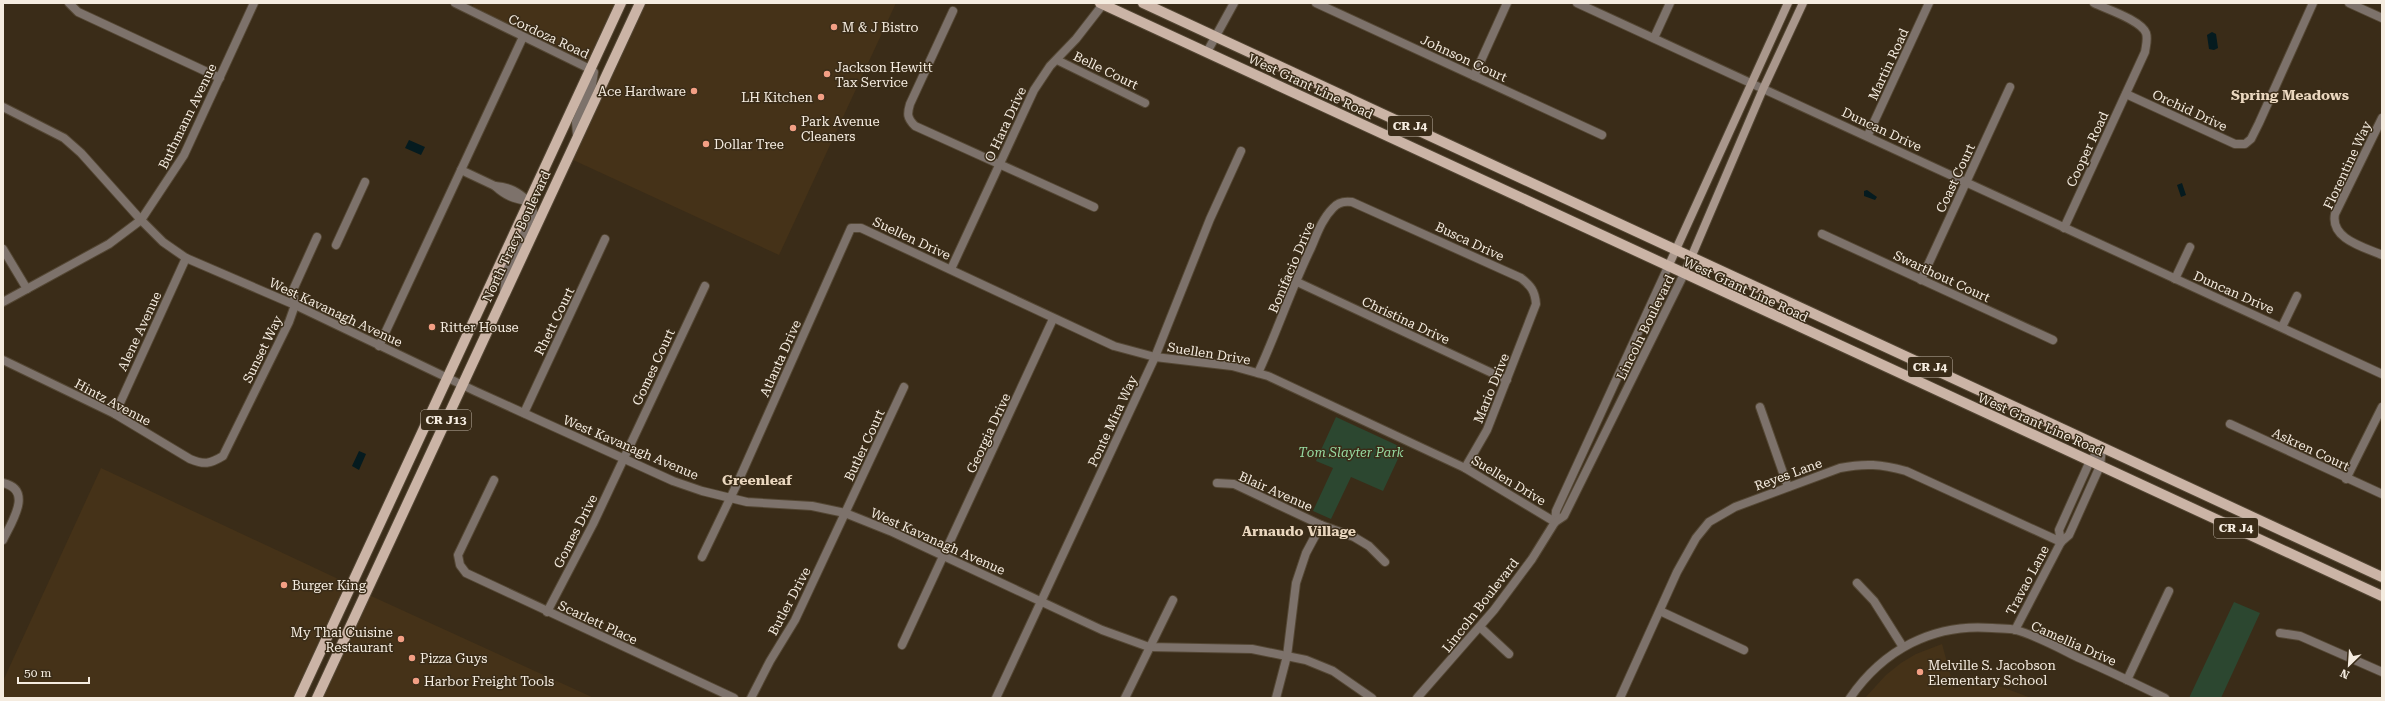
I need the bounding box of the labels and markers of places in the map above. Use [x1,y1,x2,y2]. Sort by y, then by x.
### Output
place label: M & J Bistro [842,20,918,35]
marker: M & J Bistro [829,22,839,32]
place label: Jackson Hewitt Tax Service [835,60,933,90]
marker: Jackson Hewitt Tax Service [822,69,832,79]
place label: Ace Hardware [598,84,686,99]
marker: Ace Hardware [689,86,699,96]
place label: LH Kitchen [741,90,814,105]
marker: LH Kitchen [816,92,826,102]
place label: Park Avenue Cleaners [801,114,880,144]
marker: Park Avenue Cleaners [788,123,798,133]
place label: Dollar Tree [714,137,784,152]
marker: Dollar Tree [701,139,711,149]
place label: Ritter House [440,320,519,335]
marker: Ritter House [427,322,437,332]
place label: Burger King [292,578,367,593]
marker: Burger King [279,580,289,590]
place label: My Thai Cuisine Restaurant [291,625,393,655]
marker: My Thai Cuisine Restaurant [396,634,406,644]
place label: Pizza Guys [420,651,487,666]
marker: Pizza Guys [407,653,417,663]
place label: Melville S. Jacobson Elementary School [1928,658,2057,688]
marker: Melville S. Jacobson Elementary School [1915,667,1925,677]
place label: Harbor Freight Tools [424,674,554,689]
marker: Harbor Freight Tools [411,676,421,686]

